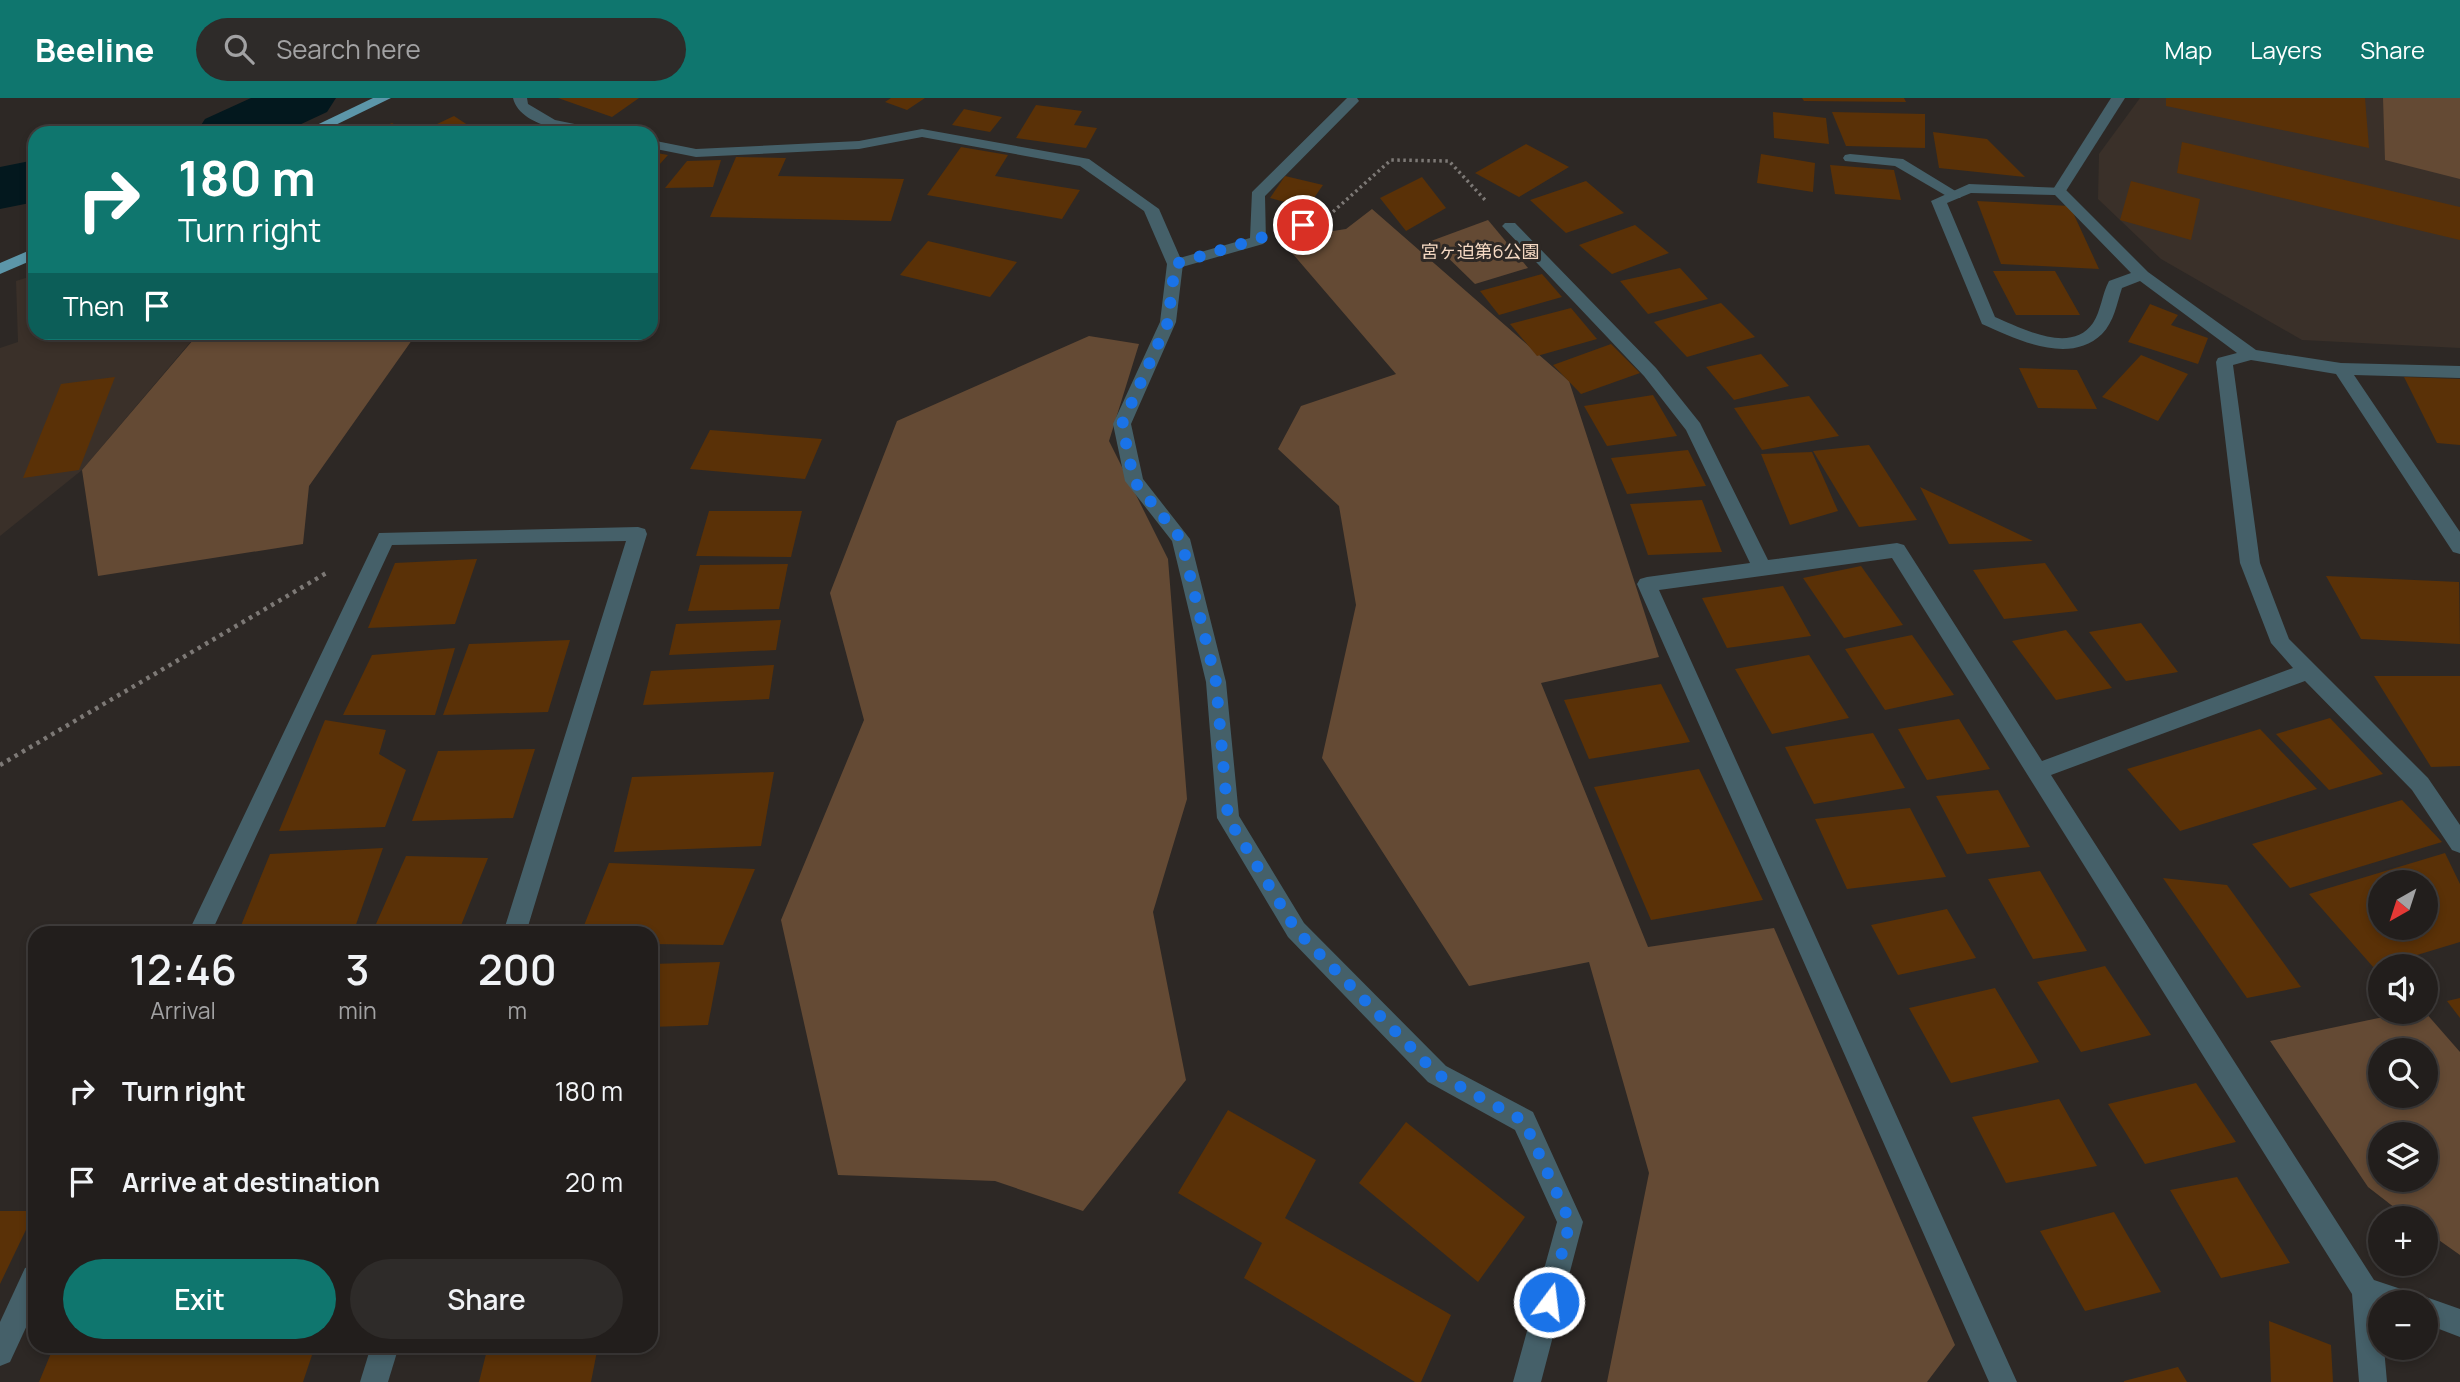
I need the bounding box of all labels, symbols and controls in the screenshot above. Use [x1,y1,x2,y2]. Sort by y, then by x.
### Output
search box [196,18,686,81]
text: Beeline [35,27,154,72]
icon: search [220,30,258,68]
text: Search here [276,31,421,67]
text: Map [2165,33,2212,66]
text: Layers [2250,33,2322,66]
text: Share [2360,33,2425,66]
text: 180 m [178,144,316,211]
icon: right [63,154,154,245]
pin [1273,195,1333,255]
icon: arrive [1284,206,1322,244]
text: Turn right [178,208,321,252]
park label: 宮ヶ迫第6公園 [1420,239,1540,263]
icon: arrive [138,287,176,325]
text: Then [63,288,124,324]
north arrow [2368,870,2438,940]
map controls [2368,870,2438,1360]
text: 12:46 [129,940,237,998]
text: 3 [345,940,369,998]
text: 200 [478,940,557,998]
button: sound [2368,954,2438,1024]
text: Arrival [150,994,216,1026]
text: min [338,994,377,1026]
text: m [508,994,527,1026]
button: search [2368,1038,2438,1108]
icon: right [63,1072,101,1110]
text: Turn right [122,1073,246,1109]
text: 180 m [555,1073,623,1109]
button: layers [2368,1122,2438,1192]
icon: arrive [63,1163,101,1201]
text: Arrive at destination [122,1164,380,1200]
text: 20 m [565,1164,623,1200]
button: + [2368,1206,2438,1276]
button: Exit [63,1259,336,1339]
button: Share [350,1259,623,1339]
position arrow [1512,1265,1586,1339]
button: − [2368,1290,2438,1360]

